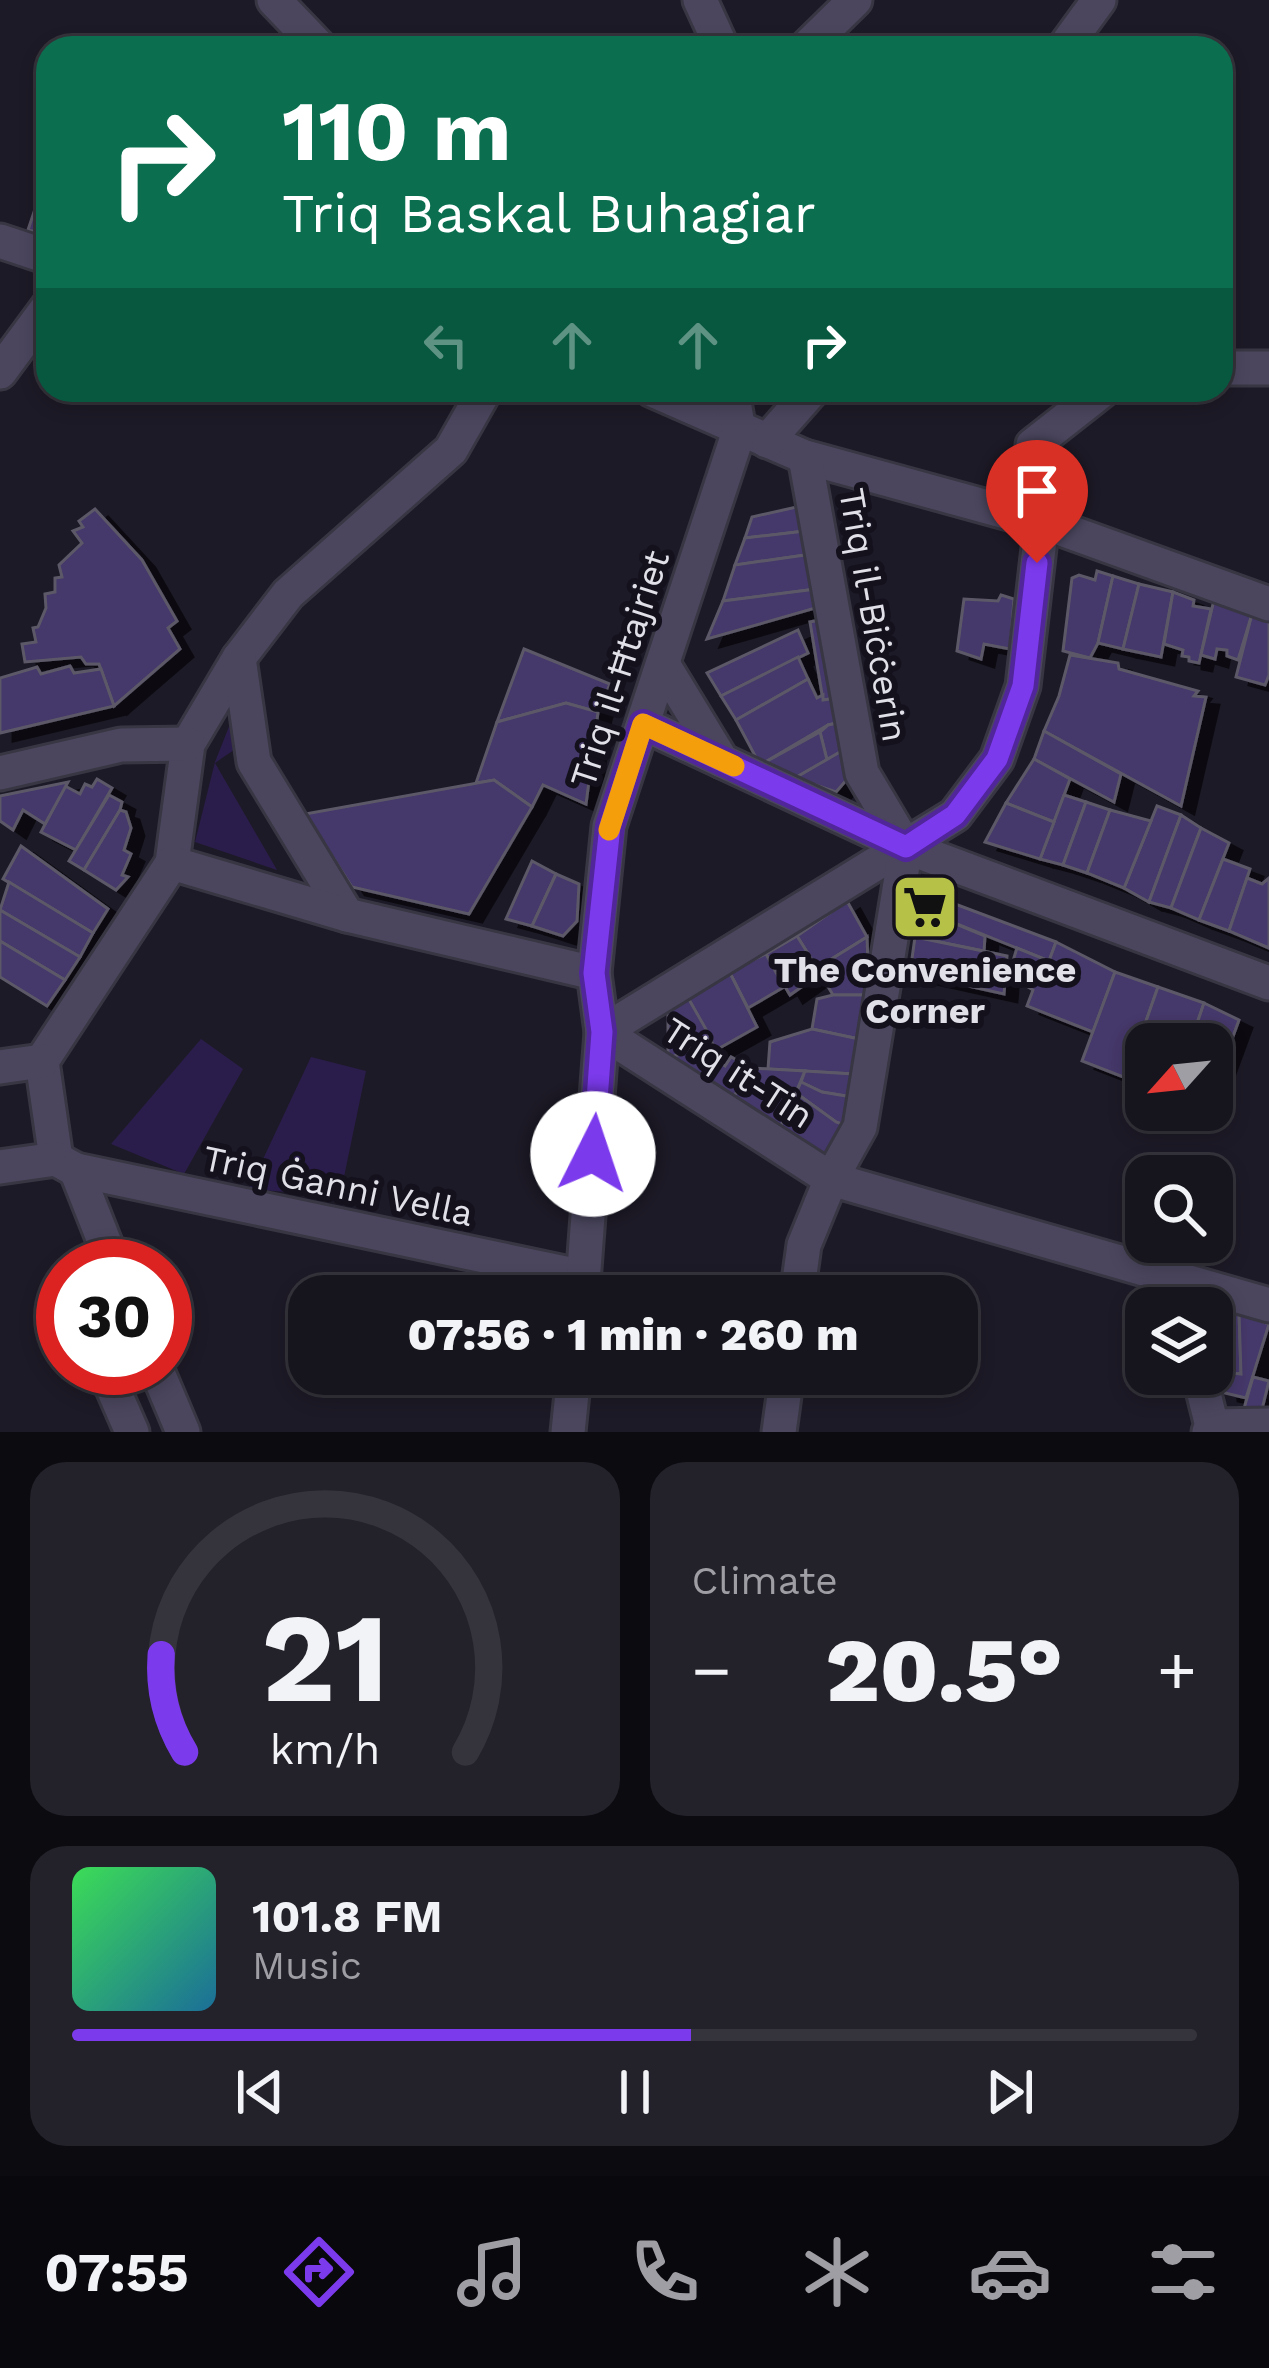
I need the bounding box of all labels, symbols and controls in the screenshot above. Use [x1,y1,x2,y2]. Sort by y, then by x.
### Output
text: 110 m [282,82,512,180]
icon: right [84,84,240,240]
text: Triq Baskal Buhagiar [282,182,816,245]
icon: left [413,312,479,378]
icon: ahead [539,312,605,378]
icon: ahead [665,312,731,378]
icon: right [791,312,857,378]
pin [986,440,1088,563]
icon: arrive [1004,458,1070,524]
street label: Triq il-Biċċerin [830,485,916,745]
street label: Triq il-Ħtajriet [562,545,678,793]
supermarket icon: The Convenience Corner [890,872,960,942]
place label: The Convenience Corner [774,949,1076,1032]
street label: Triq it-Tin [655,1009,821,1137]
north arrow [1125,1023,1233,1131]
map controls [1125,1023,1233,1395]
position arrow [530,1091,656,1217]
street label: Triq Ġanni Vella [199,1137,477,1235]
button: search [1125,1155,1233,1263]
speed limit sign: 30 [36,1239,192,1395]
button: layers [1125,1287,1233,1395]
text: 07:56 · 1 min · 260 m [408,1308,858,1361]
text: Climate [692,1558,838,1603]
text: 21 [261,1585,389,1731]
text: 20.5° [826,1617,1063,1723]
text: − [692,1632,731,1709]
text: + [1157,1632,1197,1709]
text: km/h [269,1724,380,1774]
text: 101.8 FM [252,1890,442,1943]
text: Music [252,1943,362,1988]
icon: previous [227,2059,293,2125]
icon: pause [602,2059,668,2125]
icon: next [977,2059,1043,2125]
icon: directions [277,2230,361,2314]
icon: music [450,2230,534,2314]
icon: phone [623,2230,707,2314]
icon: climate [795,2230,879,2314]
icon: car [968,2230,1052,2314]
icon: filters [1141,2230,1225,2314]
text: 07:55 [44,2241,189,2304]

